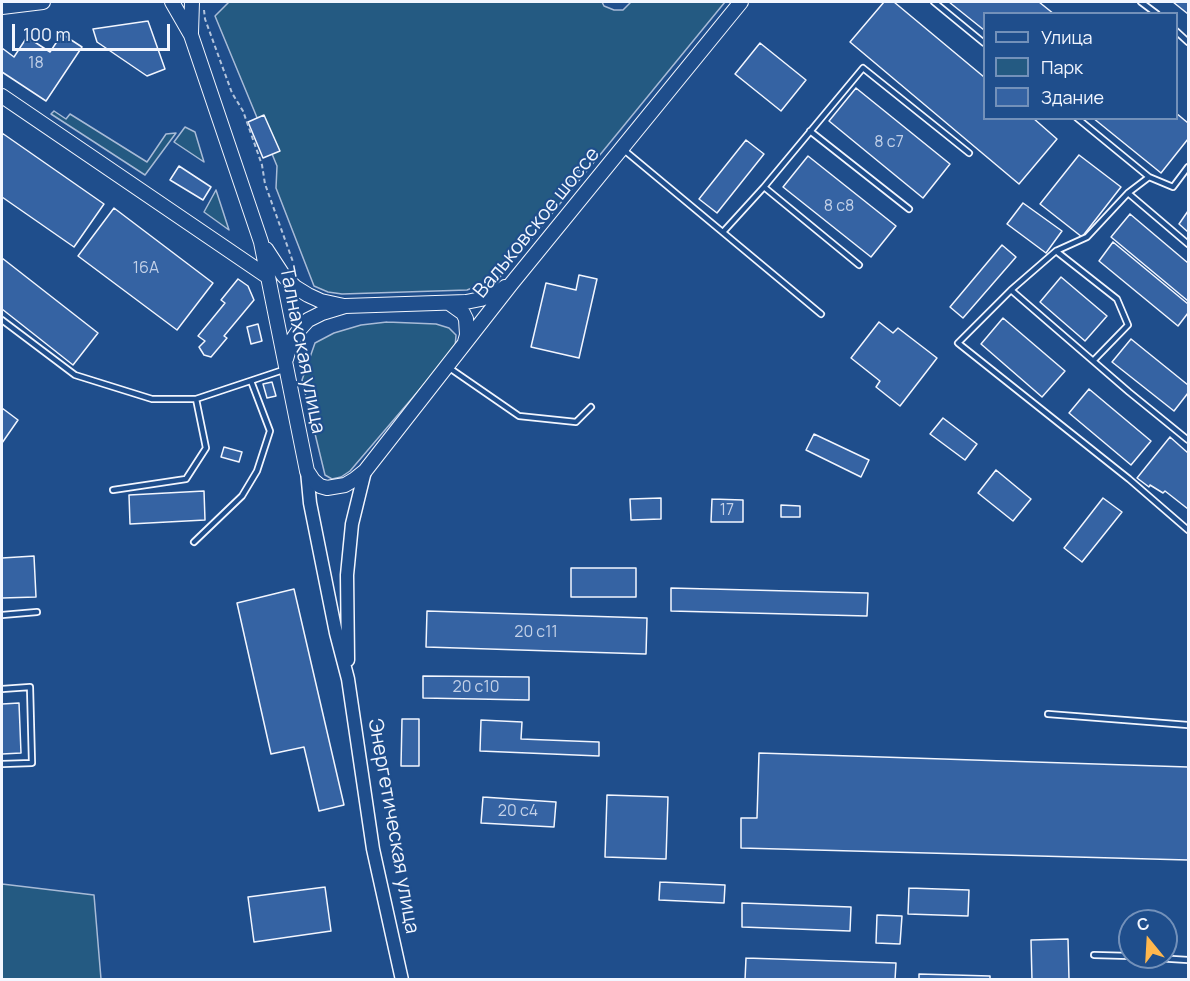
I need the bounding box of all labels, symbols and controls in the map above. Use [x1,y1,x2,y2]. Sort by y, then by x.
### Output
scale bar [15,12,172,50]
legend [983,12,1178,120]
text: 100 m [23,22,71,46]
text: Улица [1041,25,1093,49]
house number: 18 [28,54,44,74]
text: Парк [1041,55,1083,79]
text: Здание [1041,85,1104,109]
house number: 8 с7 [874,133,904,153]
street label: Вальковское шоссе [469,143,605,303]
house number: 8 с8 [824,197,854,217]
house number: 16А [133,259,159,279]
street label: Талнахская улица [274,264,330,436]
house number: 17 [720,501,734,521]
house number: 20 с11 [514,623,558,643]
house number: 20 с10 [453,678,499,698]
street label: Энергетическая улица [362,717,424,935]
house number: 20 с4 [498,802,538,822]
north arrow [1118,909,1178,969]
text: С [1134,911,1152,936]

